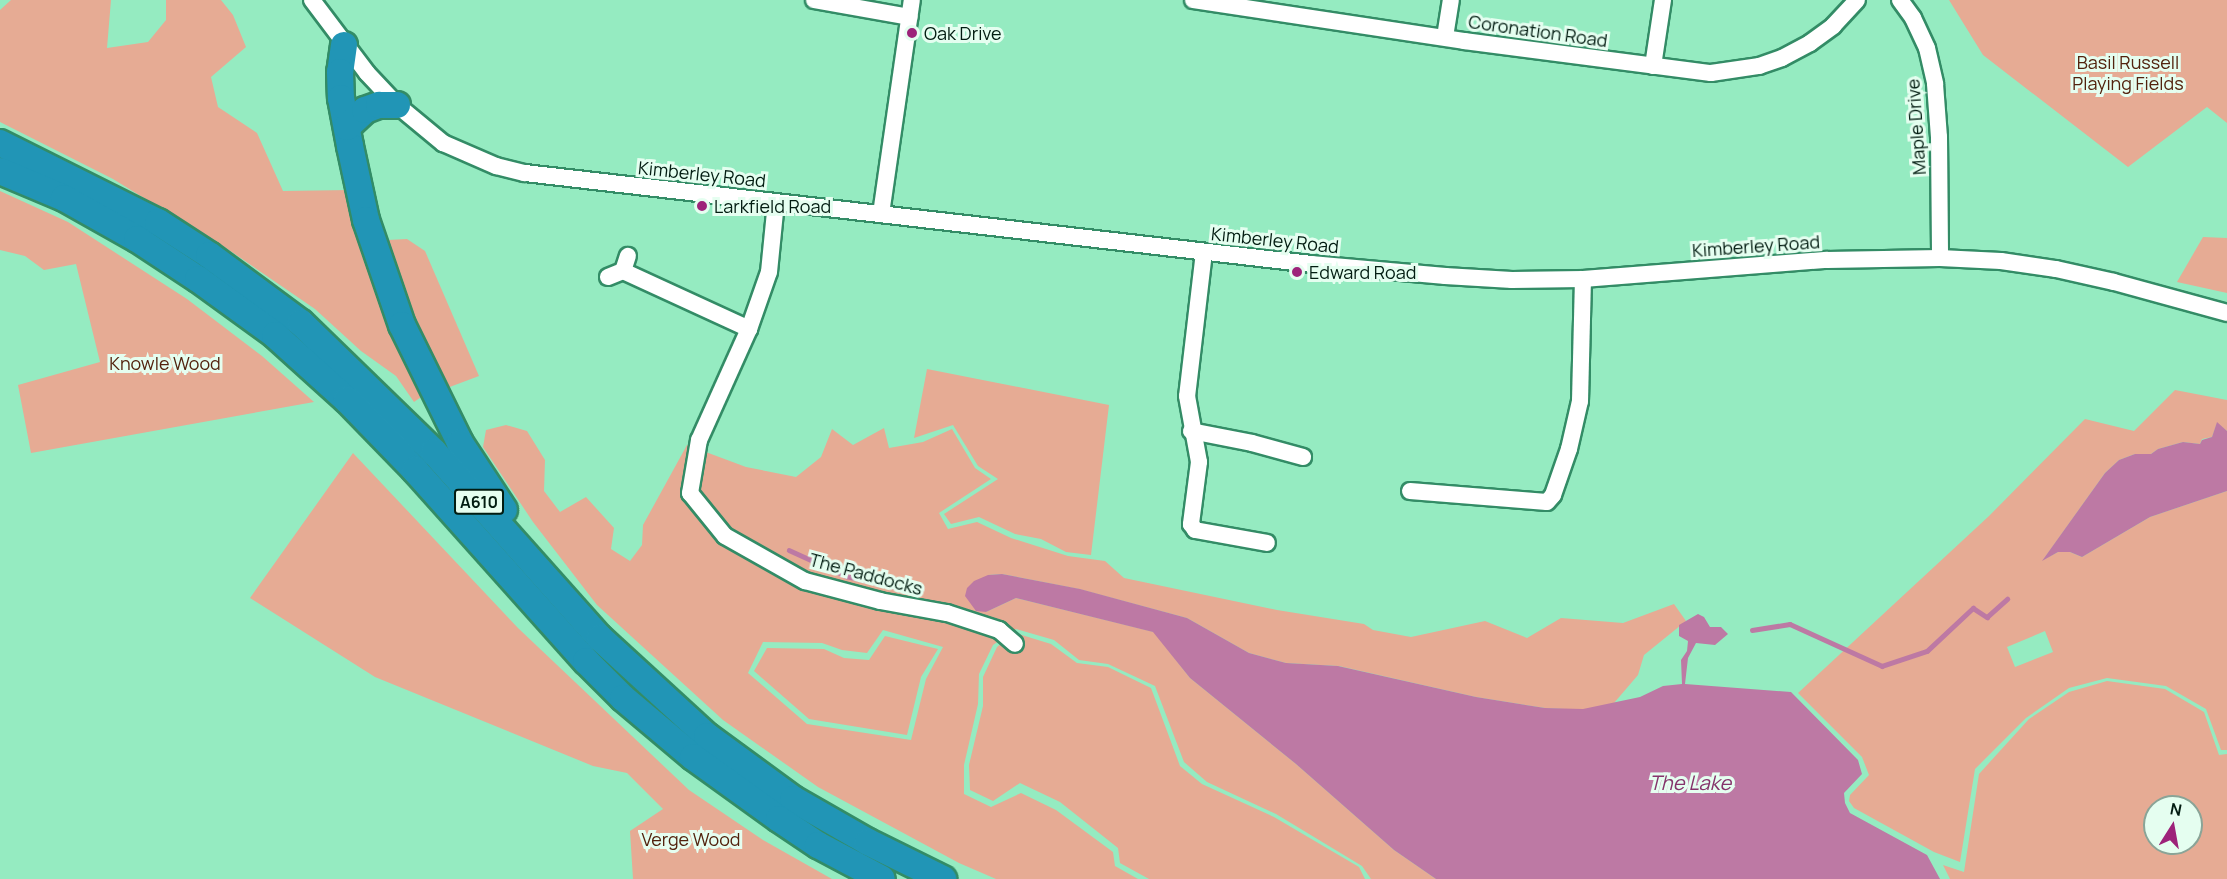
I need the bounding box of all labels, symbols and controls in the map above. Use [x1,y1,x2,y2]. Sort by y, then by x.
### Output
street label: Coronation Road [1467,11,1609,51]
place label: Oak Drive [924,22,1002,44]
marker: Oak Drive [905,26,919,40]
park label: Basil Russell Playing Fields [2072,52,2184,94]
street label: Maple Drive [1902,78,1930,176]
street label: Kimberley Road [637,157,767,191]
place label: Larkfield Road [714,195,831,217]
marker: Larkfield Road [695,199,709,213]
street label: Kimberley Road [1210,223,1340,257]
street label: Kimberley Road [1691,231,1821,261]
place label: Edward Road [1309,261,1416,283]
marker: Edward Road [1290,265,1304,279]
park label: Knowle Wood [109,352,221,374]
road number: A610 [454,489,504,515]
street label: The Paddocks [807,549,925,599]
water label: The Lake [1649,770,1731,794]
north arrow [2143,795,2203,855]
text: N [2168,797,2184,821]
park label: Verge Wood [642,828,740,850]

